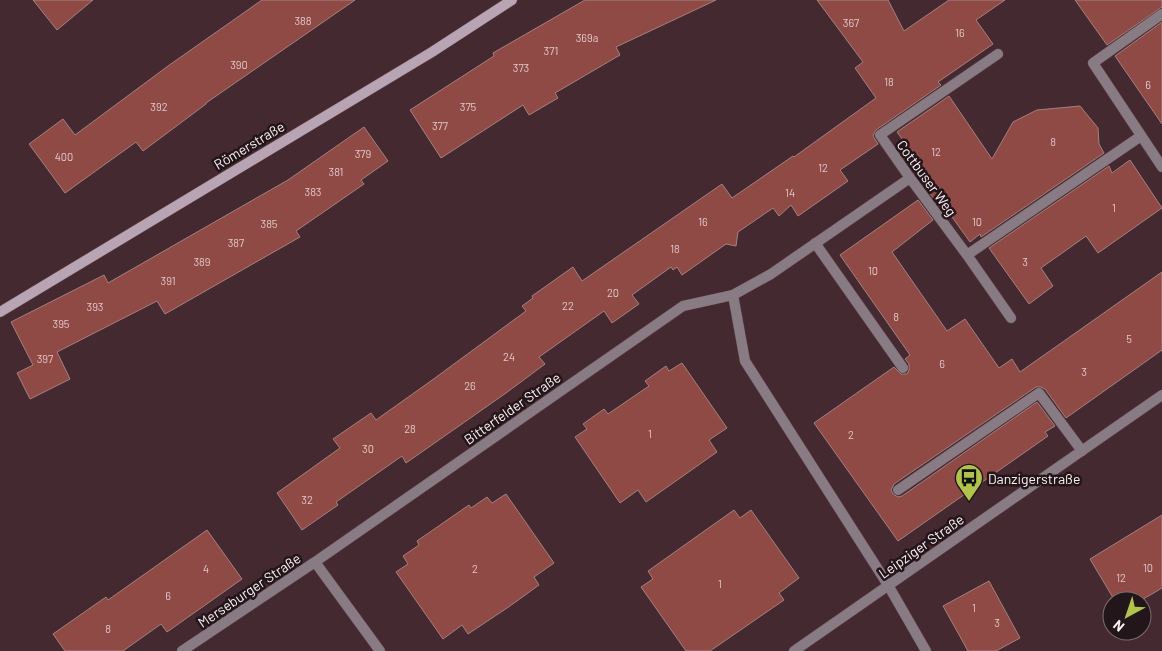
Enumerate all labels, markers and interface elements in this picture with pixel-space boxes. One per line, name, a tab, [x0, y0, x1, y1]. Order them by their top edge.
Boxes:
house number: 388	[294, 14, 312, 27]
house number: 367	[843, 16, 859, 29]
house number: 16	[955, 26, 965, 39]
house number: 369a	[576, 31, 598, 44]
house number: 371	[544, 44, 558, 57]
house number: 390	[230, 58, 248, 71]
house number: 373	[513, 61, 529, 74]
house number: 18	[884, 75, 894, 88]
house number: 6	[1145, 78, 1151, 91]
house number: 392	[150, 100, 168, 113]
house number: 375	[460, 100, 477, 113]
street label: Römerstraße	[211, 117, 287, 173]
house number: 377	[432, 119, 448, 132]
house number: 8	[1050, 135, 1056, 148]
street label: Cottbuser Weg	[894, 137, 960, 219]
house number: 12	[931, 145, 941, 158]
house number: 379	[355, 147, 372, 160]
house number: 400	[55, 150, 73, 163]
house number: 12	[818, 161, 828, 174]
house number: 381	[329, 165, 343, 178]
house number: 383	[304, 185, 322, 198]
house number: 14	[785, 186, 795, 199]
house number: 1	[1112, 201, 1116, 214]
house number: 16	[698, 215, 708, 228]
house number: 10	[972, 215, 982, 228]
house number: 385	[260, 217, 278, 230]
house number: 387	[228, 236, 244, 249]
house number: 18	[670, 242, 680, 255]
house number: 389	[193, 255, 211, 268]
house number: 3	[1022, 255, 1028, 268]
house number: 10	[868, 264, 878, 277]
house number: 391	[160, 274, 176, 287]
house number: 20	[607, 286, 619, 299]
house number: 22	[562, 299, 574, 312]
house number: 393	[86, 300, 104, 313]
house number: 8	[893, 310, 899, 323]
house number: 395	[52, 317, 70, 330]
house number: 5	[1126, 332, 1132, 345]
house number: 24	[503, 350, 515, 363]
house number: 397	[37, 352, 53, 365]
house number: 6	[939, 357, 945, 370]
house number: 3	[1081, 365, 1087, 378]
street label: Bitterfelder Straße	[460, 368, 564, 448]
house number: 26	[464, 379, 476, 392]
house number: 28	[404, 422, 416, 435]
house number: 1	[648, 427, 652, 440]
house number: 2	[848, 428, 854, 441]
house number: 30	[362, 442, 374, 455]
bus stop icon: Danzigerstraße	[954, 463, 984, 502]
place label: Danzigerstraße	[988, 470, 1080, 487]
house number: 32	[301, 493, 313, 506]
street label: Leipziger Straße	[875, 510, 967, 582]
street label: Merseburger Straße	[194, 549, 304, 631]
house number: 10	[1143, 561, 1153, 574]
house number: 4	[203, 562, 209, 575]
house number: 2	[472, 562, 478, 575]
house number: 12	[1116, 571, 1126, 584]
house number: 1	[718, 577, 722, 590]
house number: 6	[165, 589, 171, 602]
north arrow	[1102, 591, 1152, 641]
house number: 1	[972, 601, 976, 614]
house number: 3	[994, 616, 1000, 629]
text: N	[1109, 617, 1127, 636]
house number: 8	[105, 622, 111, 635]

